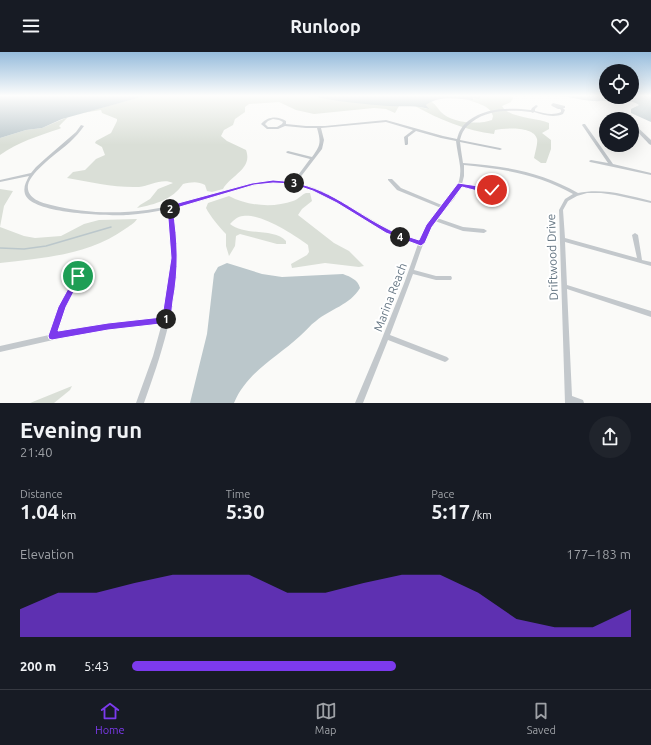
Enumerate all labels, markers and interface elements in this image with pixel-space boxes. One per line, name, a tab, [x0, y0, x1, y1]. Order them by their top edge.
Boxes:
icon: menu	[20, 15, 42, 37]
icon: heart	[609, 15, 631, 37]
text: Runloop	[290, 16, 361, 36]
map controls	[599, 64, 639, 152]
button: locate	[599, 64, 639, 104]
button: layers	[599, 112, 639, 152]
pin: 3	[284, 173, 304, 193]
pin	[475, 173, 509, 207]
text: 3	[291, 177, 297, 189]
icon: check	[481, 179, 503, 201]
pin: 2	[160, 199, 180, 219]
text: 2	[167, 203, 173, 215]
street label: Driftwood Drive	[544, 213, 560, 301]
pin: 4	[390, 227, 410, 247]
text: 4	[397, 231, 403, 243]
pin	[61, 259, 95, 293]
street label: Marina Reach	[371, 261, 409, 333]
icon: arrive	[67, 265, 89, 287]
pin: 1	[156, 309, 176, 329]
text: 1	[163, 313, 169, 325]
button: share	[589, 416, 631, 458]
text: Evening run	[20, 417, 142, 442]
text: 21:40	[20, 445, 53, 459]
text: Distance	[20, 488, 63, 500]
text: Time	[226, 488, 250, 500]
text: Pace	[431, 488, 455, 500]
text: 1.04	[20, 500, 59, 523]
text: 5:30	[226, 500, 264, 523]
text: 5:17	[431, 500, 470, 523]
text: km	[59, 509, 76, 521]
text: /km	[470, 509, 492, 521]
text: Elevation	[20, 547, 74, 561]
text: 177–183 m	[566, 547, 631, 561]
text: 200 m	[20, 659, 56, 673]
text: 5:43	[84, 659, 109, 673]
tab: Home	[95, 700, 125, 736]
tab: Map	[315, 700, 337, 736]
tab: Saved	[527, 700, 556, 736]

